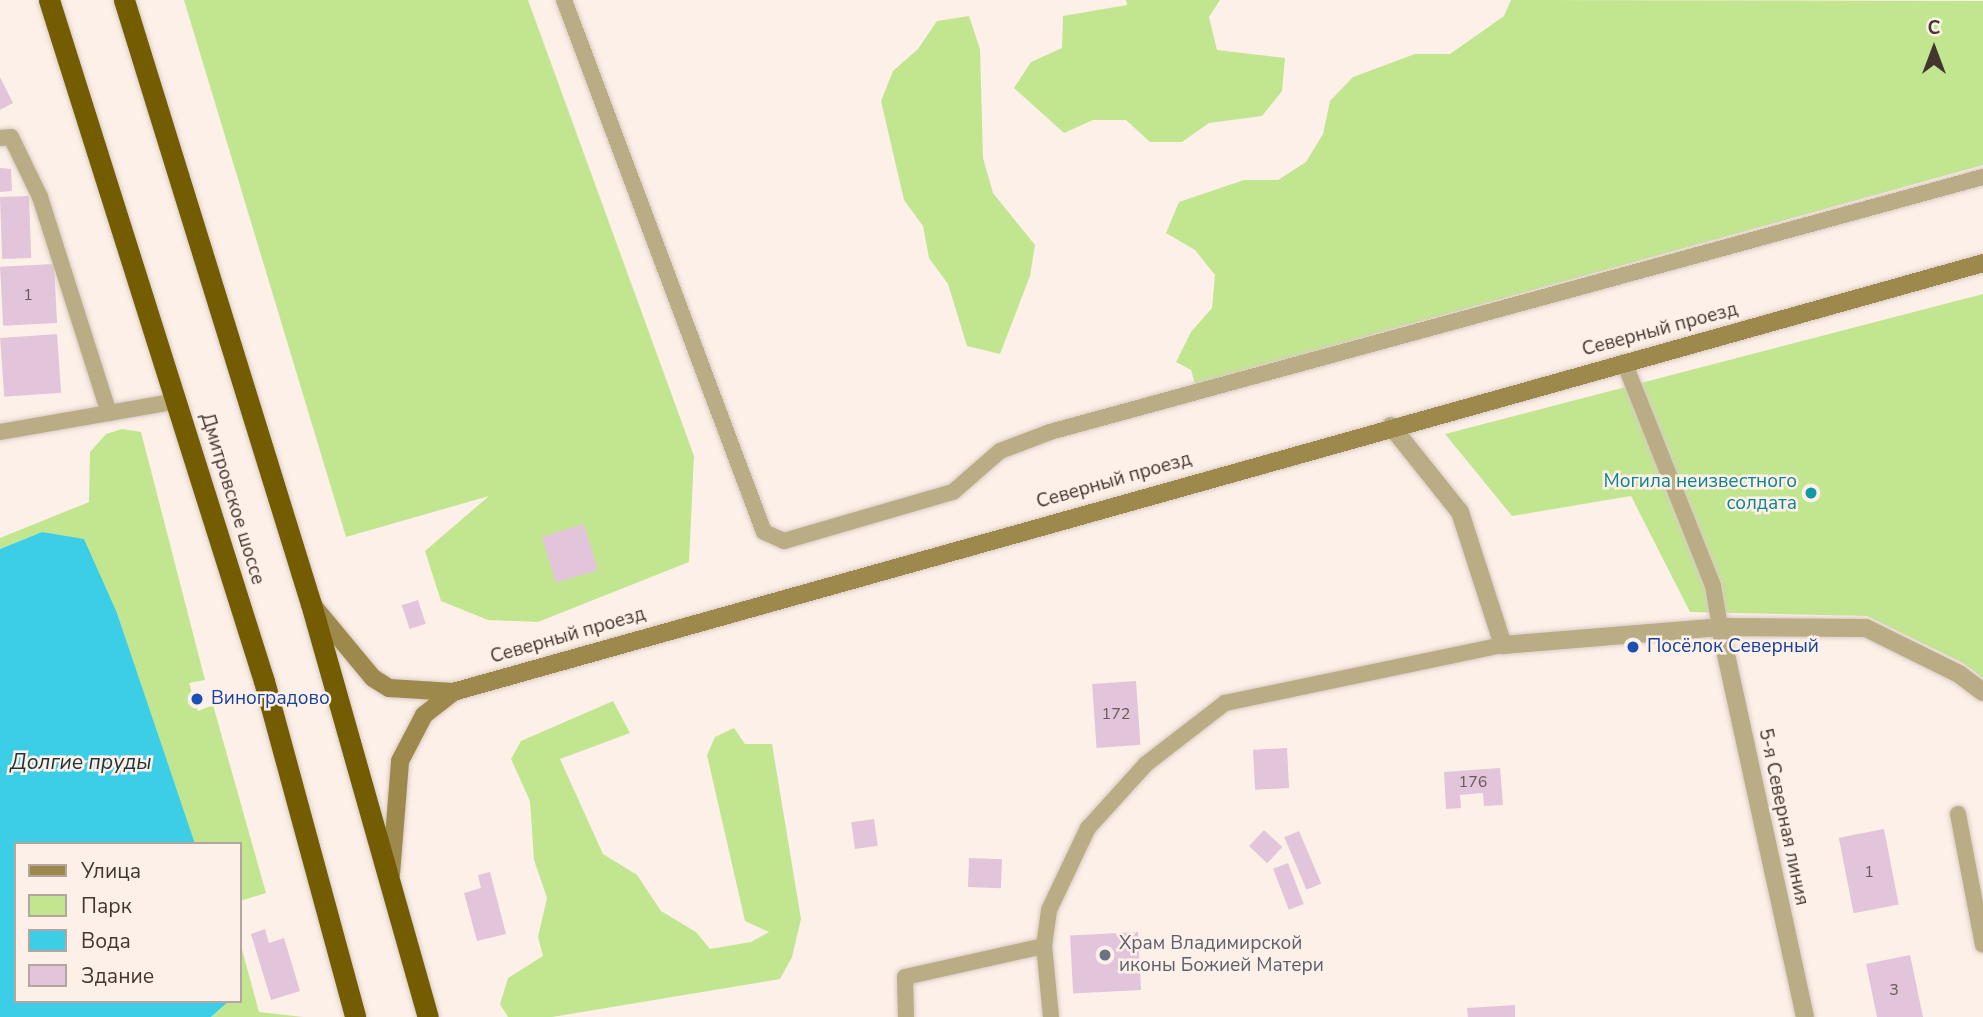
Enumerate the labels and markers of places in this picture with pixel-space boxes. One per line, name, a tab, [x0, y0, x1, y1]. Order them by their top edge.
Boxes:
place label: Могила неизвестного солдата	[1604, 471, 1797, 515]
marker: Могила неизвестного солдата	[1803, 485, 1819, 501]
place label: Посёлок Северный	[1647, 636, 1819, 658]
marker: Посёлок Северный	[1625, 639, 1641, 655]
place label: Виноградово	[211, 688, 330, 710]
marker: Виноградово	[189, 691, 205, 707]
place label: Храм Владимирской иконы Божией Матери	[1119, 933, 1324, 977]
marker: Храм Владимирской иконы Божией Матери	[1097, 947, 1113, 963]

